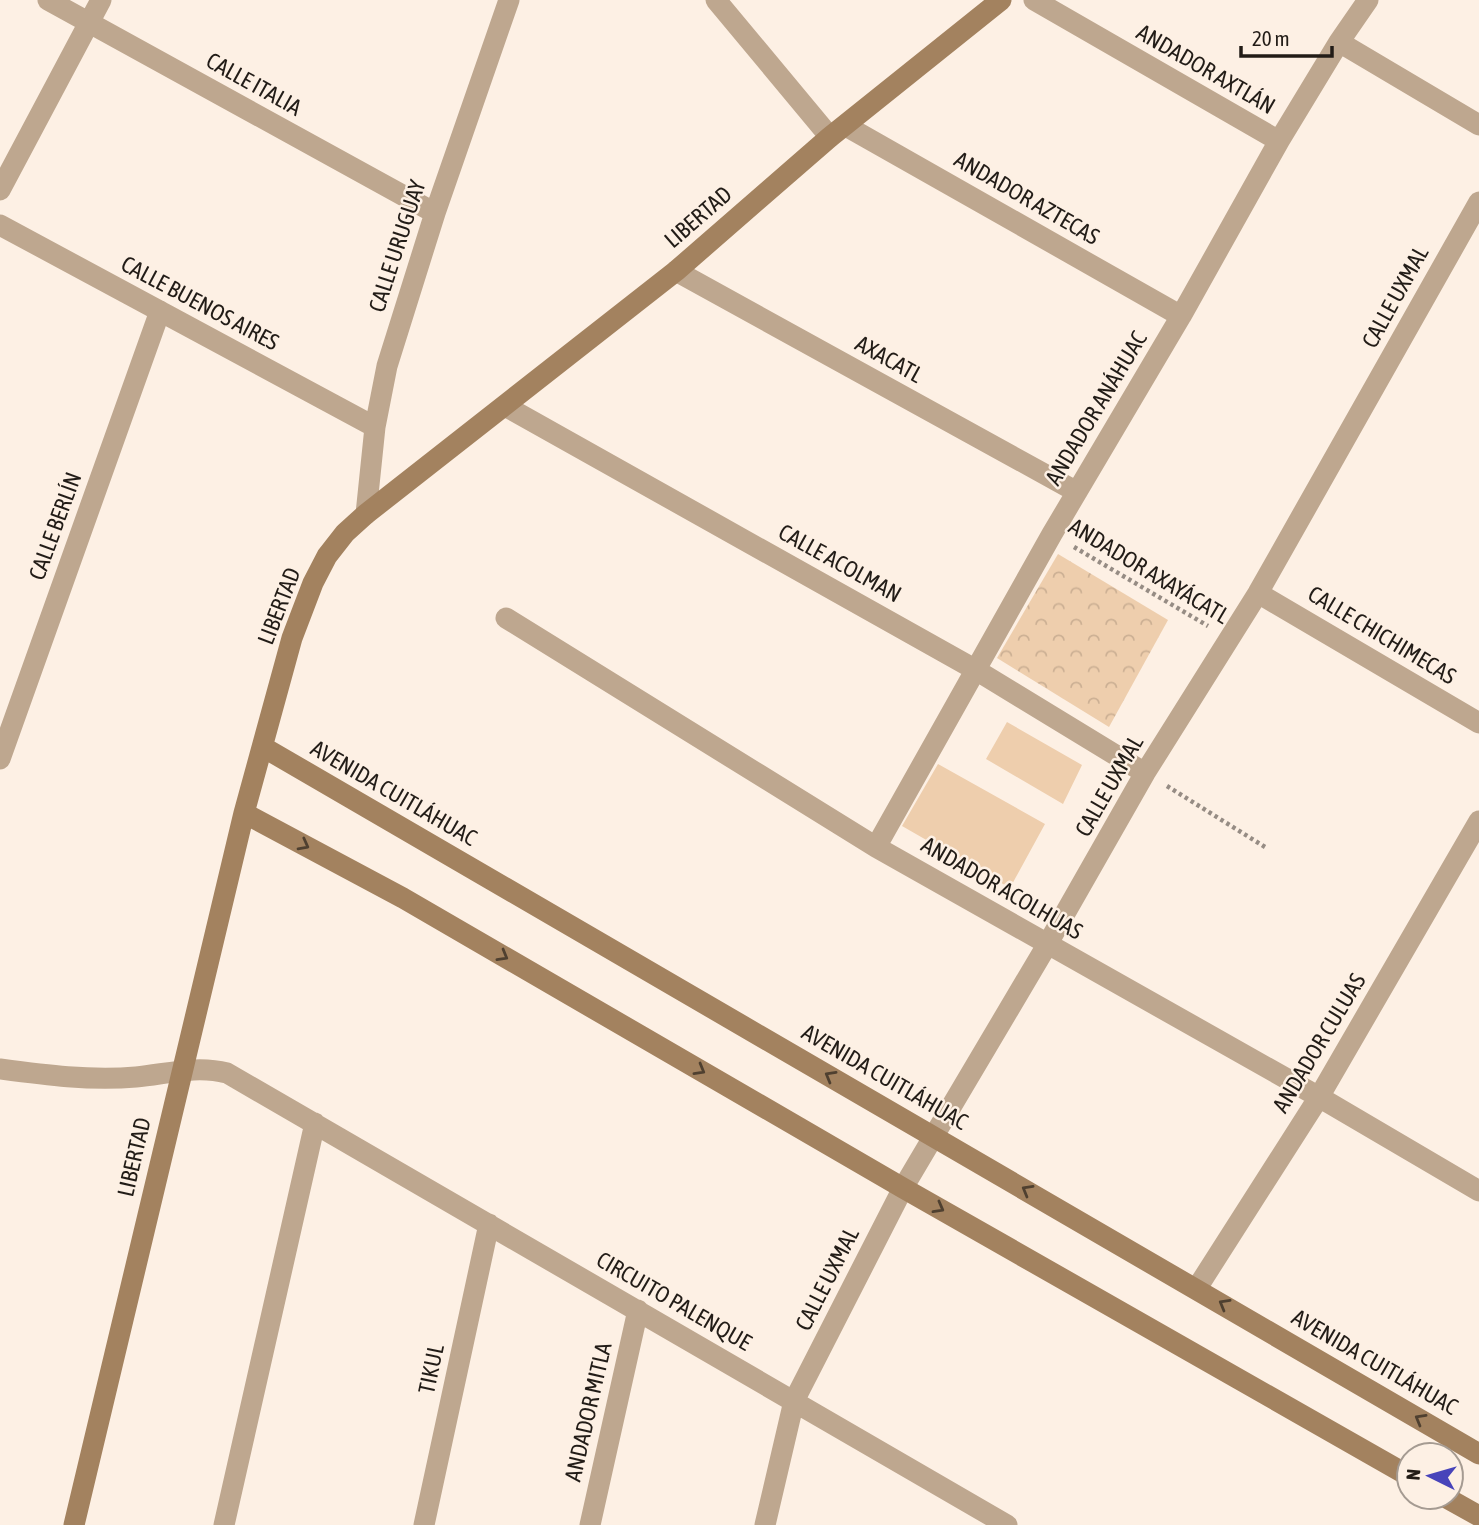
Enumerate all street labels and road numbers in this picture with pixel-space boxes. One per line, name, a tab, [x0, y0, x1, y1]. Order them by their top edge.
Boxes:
street label: ANDADOR AXTLÁN	[1132, 19, 1280, 119]
street label: CALLE ITALIA	[202, 47, 307, 121]
street label: ANDADOR AZTECAS	[950, 146, 1104, 250]
street label: CALLE URUGUAY	[363, 176, 431, 315]
street label: LIBERTAD	[659, 181, 737, 253]
street label: CALLE UXMAL	[1357, 242, 1434, 352]
street label: CALLE BUENOS AIRES	[117, 251, 283, 356]
street label: ANDADOR ANÁHUAC	[1040, 326, 1152, 490]
street label: AXACATL	[851, 330, 927, 388]
street label: CALLE BERLÍN	[23, 468, 87, 584]
street label: ANDADOR AXAYÁCATL	[1064, 513, 1234, 629]
street label: CALLE ACOLMAN	[774, 519, 906, 607]
street label: LIBERTAD	[252, 564, 306, 648]
street label: CALLE CHICHIMECAS	[1303, 581, 1461, 690]
street label: CALLE UXMAL	[1070, 731, 1148, 841]
street label: AVENIDA CUITLÁHUAC	[306, 735, 482, 851]
street label: ANDADOR ACOLHUAS	[917, 831, 1087, 945]
street label: ANDADOR CULUAS	[1267, 969, 1371, 1117]
street label: AVENIDA CUITLÁHUAC	[797, 1019, 973, 1135]
street label: LIBERTAD	[112, 1115, 156, 1199]
street label: CALLE UXMAL	[790, 1223, 864, 1335]
street label: CIRCUITO PALENQUE	[592, 1246, 756, 1356]
street label: AVENIDA CUITLÁHUAC	[1287, 1304, 1463, 1420]
street label: ANDADOR MITLA	[559, 1339, 617, 1484]
street label: TIKUL	[413, 1342, 449, 1396]

